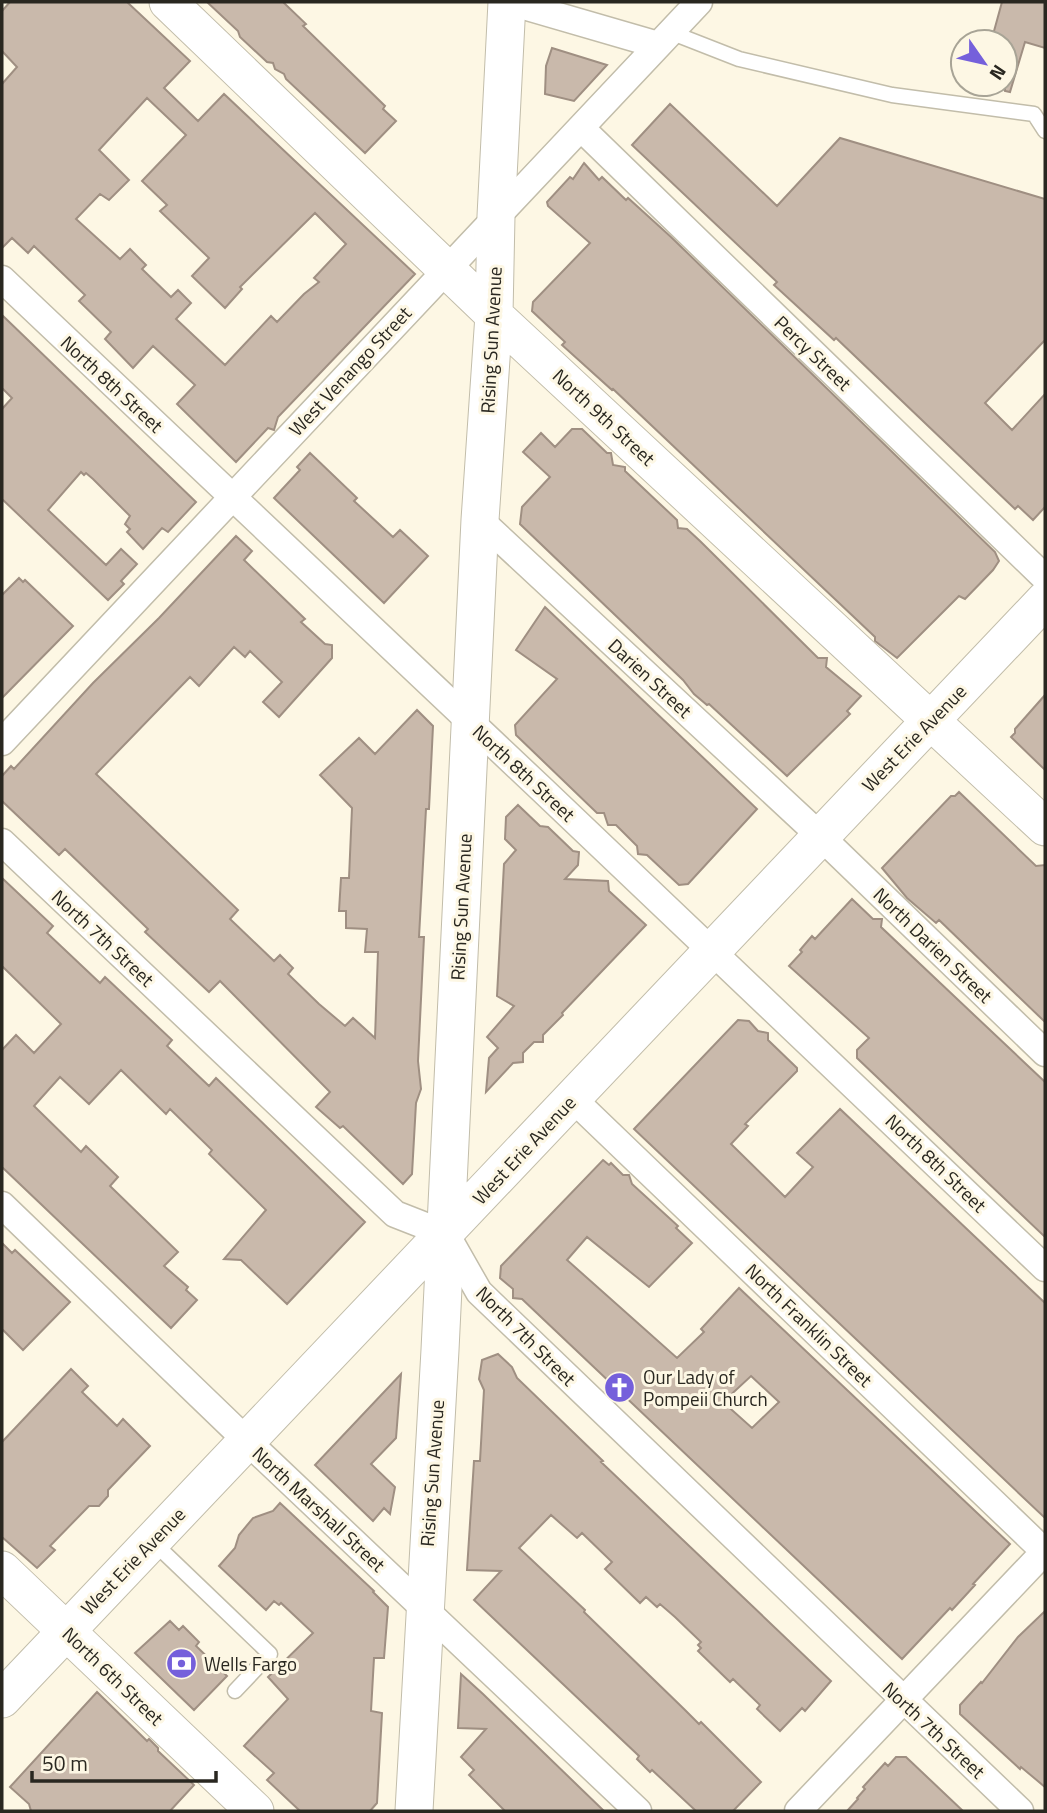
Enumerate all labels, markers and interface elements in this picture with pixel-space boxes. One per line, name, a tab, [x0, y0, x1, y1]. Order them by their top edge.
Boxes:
north arrow	[949, 28, 1019, 98]
text: N	[983, 59, 1014, 86]
street label: Rising Sun Avenue	[472, 266, 509, 414]
street label: West Venango Street	[282, 299, 418, 442]
street label: Percy Street	[768, 308, 859, 397]
street label: North 8th Street	[55, 328, 170, 439]
street label: North 9th Street	[547, 361, 662, 472]
street label: Darien Street	[602, 631, 699, 724]
street label: West Erie Avenue	[855, 677, 973, 798]
street label: North 8th Street	[467, 717, 582, 828]
street label: Rising Sun Avenue	[442, 833, 479, 981]
street label: North Darien Street	[867, 880, 1000, 1009]
street label: North 7th Street	[46, 882, 161, 993]
street label: West Erie Avenue	[465, 1089, 582, 1211]
street label: North 8th Street	[879, 1107, 994, 1219]
street label: North Franklin Street	[739, 1256, 880, 1393]
street label: North 7th Street	[470, 1279, 583, 1392]
place label: Our Lady of Pompeii Church	[643, 1362, 768, 1413]
church icon: Our Lady of Pompeii Church	[603, 1371, 637, 1405]
street label: Rising Sun Avenue	[412, 1399, 451, 1547]
street label: North Marshall Street	[246, 1439, 393, 1578]
street label: West Erie Avenue	[74, 1500, 192, 1621]
street label: North 6th Street	[56, 1620, 171, 1732]
bank icon: Wells Fargo	[164, 1647, 198, 1681]
place label: Wells Fargo	[204, 1649, 297, 1678]
street label: North 7th Street	[877, 1674, 992, 1785]
scale bar	[32, 1740, 215, 1784]
text: 50 m	[42, 1747, 88, 1779]

